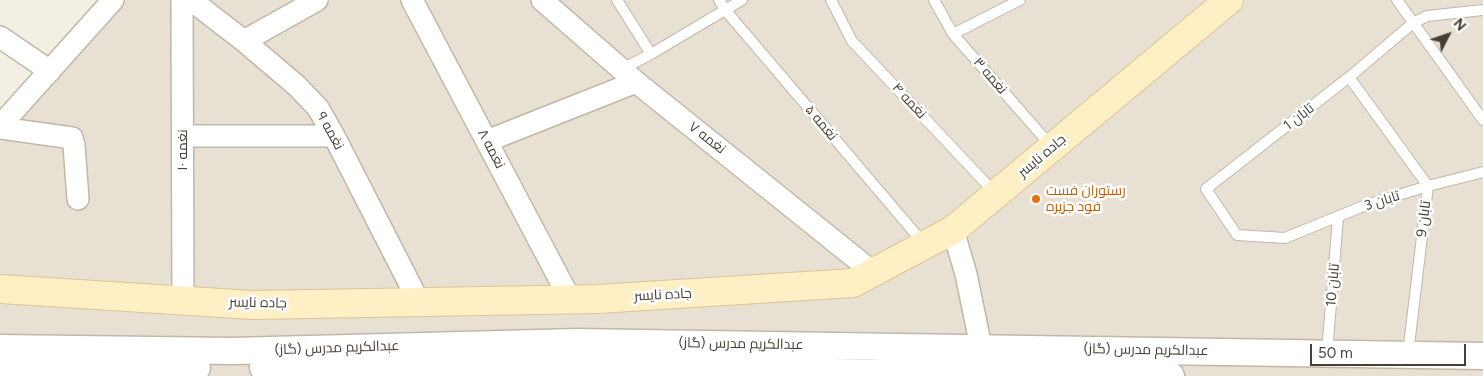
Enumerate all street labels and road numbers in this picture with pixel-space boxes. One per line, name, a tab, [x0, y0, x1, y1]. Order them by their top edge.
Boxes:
street label: نغمه ۳	[970, 54, 1010, 98]
street label: نغمه ۴	[888, 80, 930, 122]
street label: تابان 1	[1280, 100, 1318, 134]
street label: نغمه ۵	[801, 102, 841, 144]
street label: نغمه ۹	[313, 109, 347, 153]
street label: نغمه ۷	[685, 118, 729, 158]
street label: نغمه ۸	[474, 126, 508, 172]
street label: نغمه ۱۰	[175, 129, 191, 171]
street label: جاده نایسر	[1014, 131, 1070, 181]
street label: تابان 3	[1362, 187, 1402, 215]
street label: تابان 9	[1413, 200, 1435, 238]
street label: تابان 10	[1323, 263, 1343, 307]
street label: جاده نایسر	[634, 285, 692, 305]
street label: جاده نایسر	[229, 294, 287, 312]
street label: عبدالکریم مدرس (گاز)	[678, 335, 804, 353]
street label: عبدالکریم مدرس (گاز)	[274, 337, 400, 359]
street label: عبدالکریم مدرس (گاز)	[1083, 341, 1209, 359]

